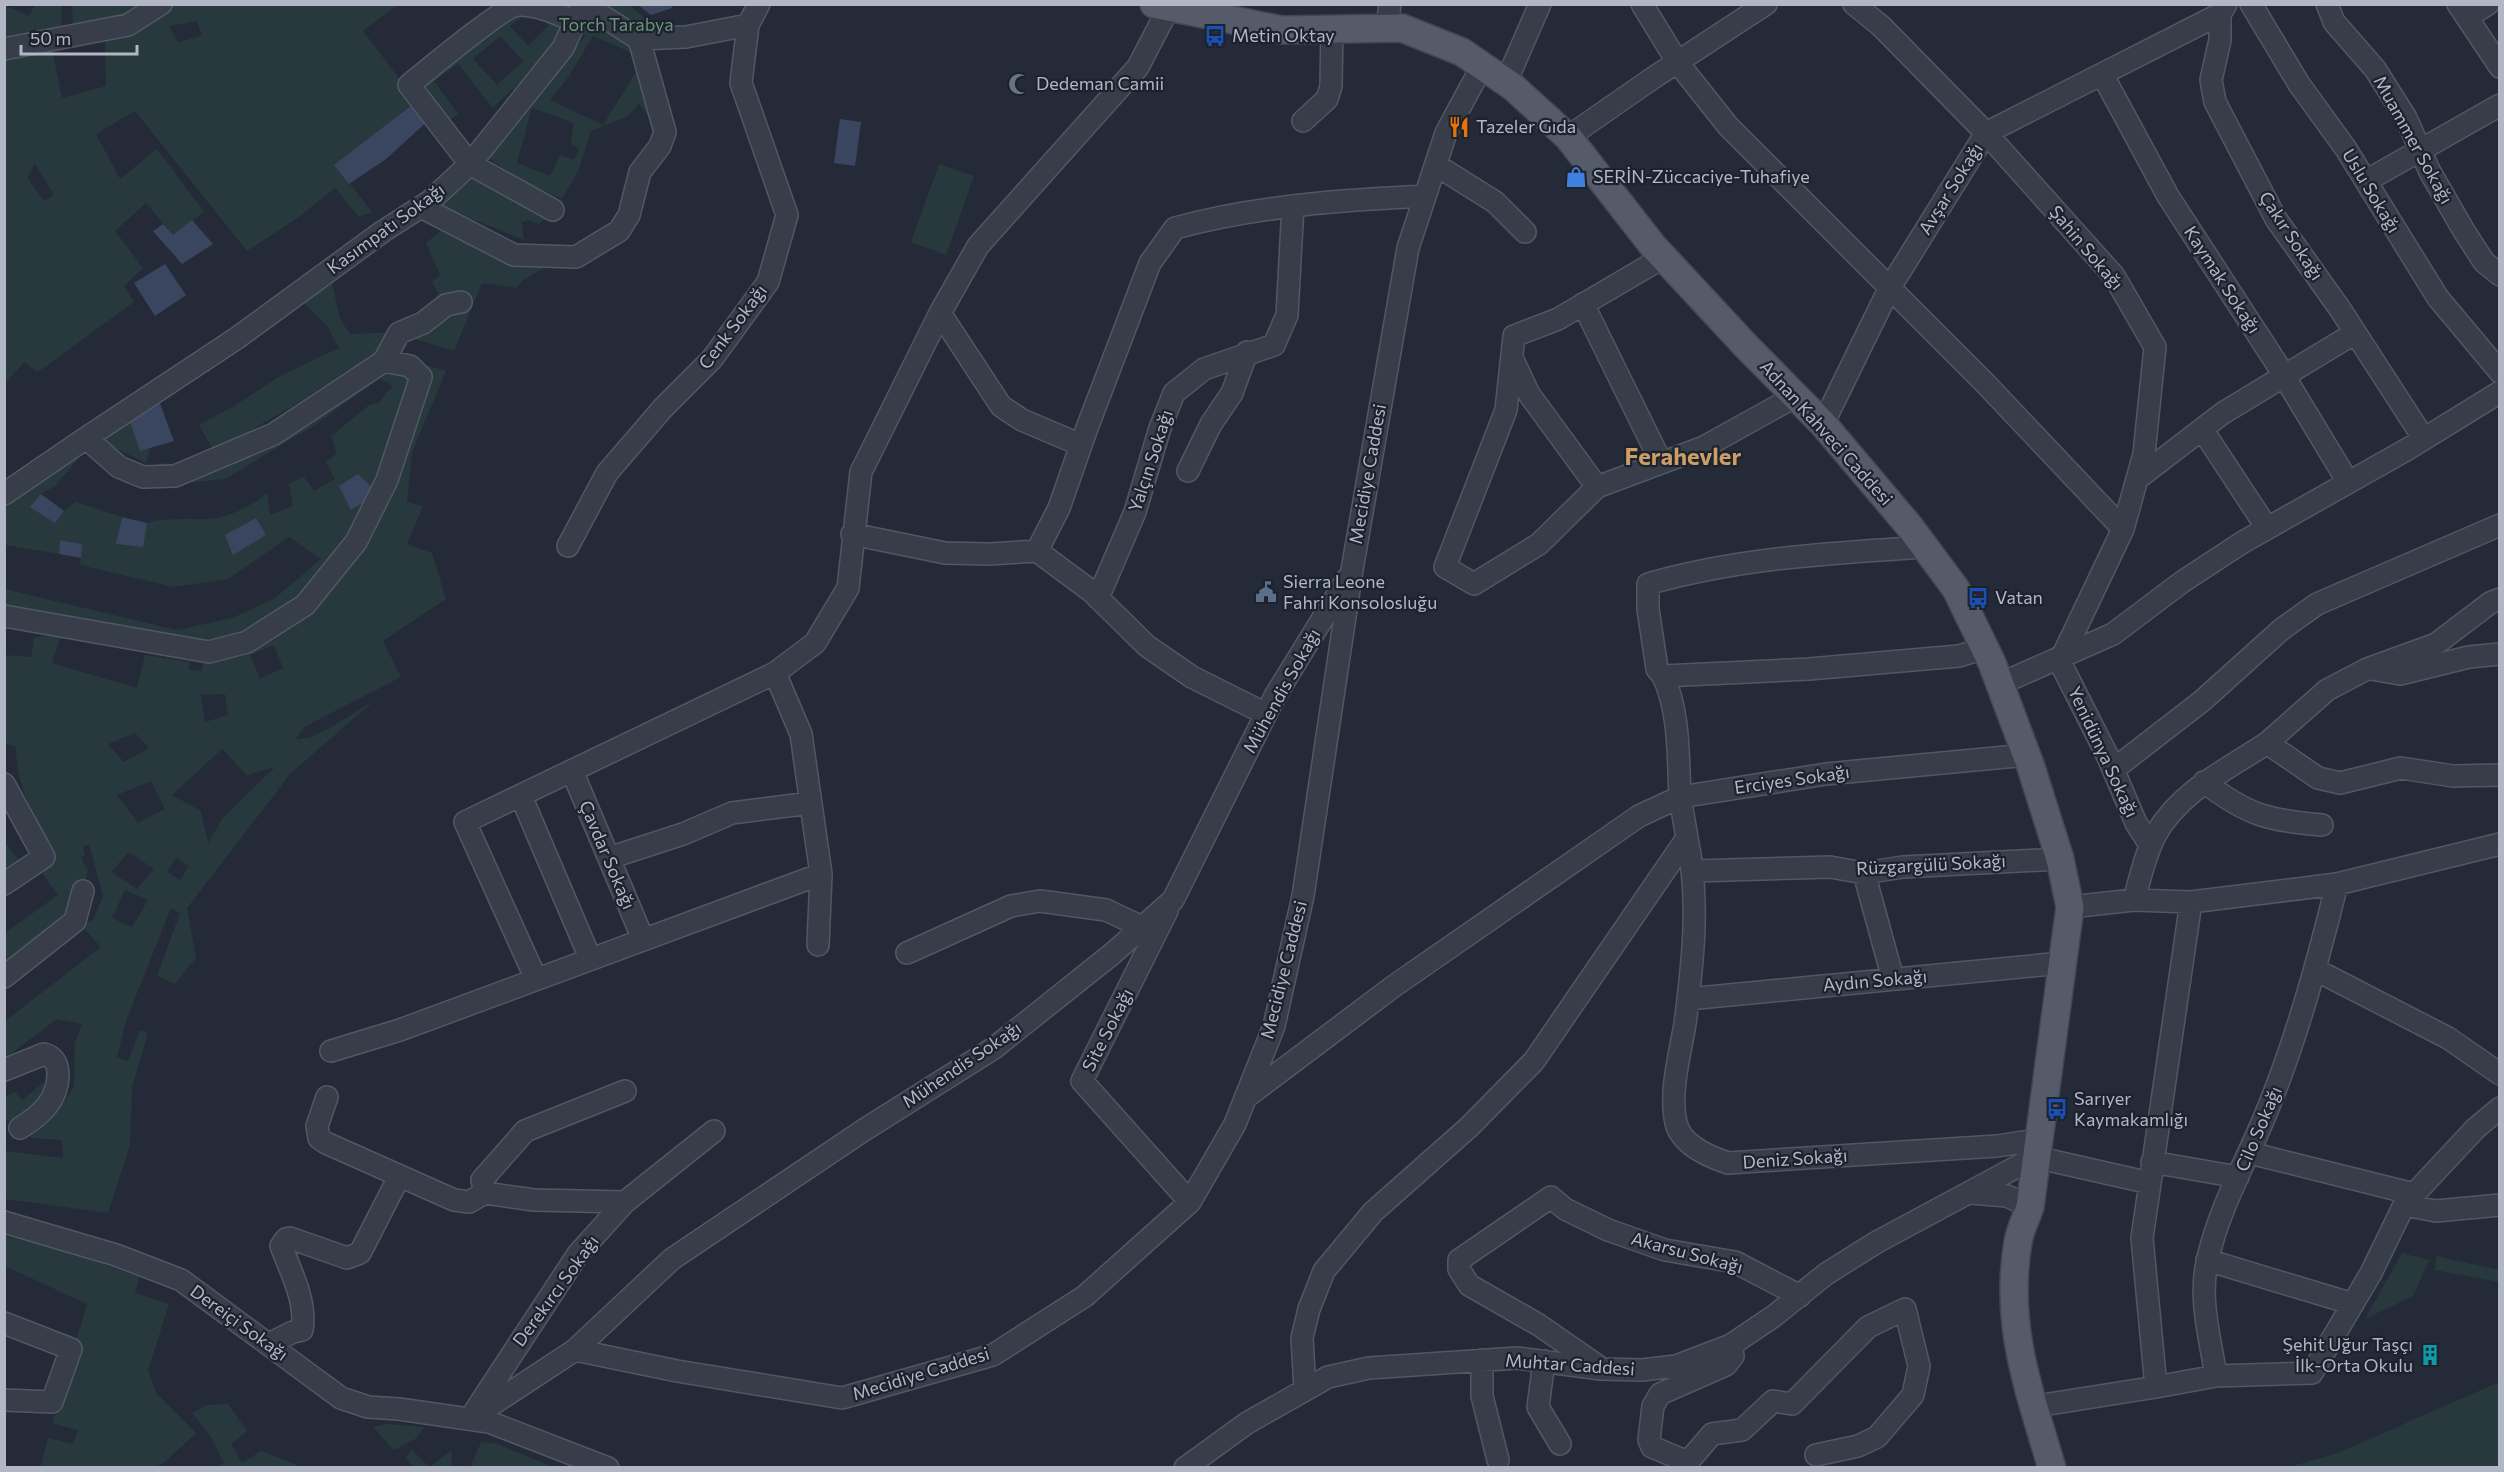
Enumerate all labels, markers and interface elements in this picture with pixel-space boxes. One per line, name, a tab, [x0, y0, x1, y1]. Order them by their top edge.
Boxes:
park label: Torch Tarabya	[558, 13, 674, 35]
scale bar	[21, 18, 136, 56]
bus stop icon: Metin Oktay	[1203, 24, 1227, 48]
place label: Metin Oktay	[1232, 24, 1335, 46]
text: 50 m	[30, 27, 71, 49]
mosque icon: Dedeman Camii	[1007, 72, 1031, 96]
place label: Dedeman Camii	[1036, 72, 1164, 94]
street label: Muammer Sokağı	[2370, 72, 2458, 207]
restaurant icon: Tazeler Gıda	[1447, 115, 1471, 139]
place label: Tazeler Gıda	[1476, 115, 1576, 137]
street label: Avşar Sokağı	[1913, 139, 1987, 238]
street label: Uslu Sokağı	[2338, 144, 2406, 237]
shop icon: SERİN-Züccaciye-Tuhafiye	[1564, 165, 1588, 189]
place label: SERİN-Züccaciye-Tuhafiye	[1593, 165, 1810, 187]
street label: Kasımpatı Sokağı	[322, 178, 449, 278]
street label: Çakır Sokağı	[2255, 187, 2329, 284]
street label: Şahin Sokağı	[2045, 201, 2128, 294]
street label: Kaymak Sokağı	[2180, 222, 2266, 337]
street label: Cenk Sokağı	[693, 280, 771, 373]
street label: Adnan Kahveci Caddesi	[1756, 355, 1898, 509]
street label: Mecidiye Caddesi	[1344, 402, 1390, 546]
street label: Yalçın Sokağı	[1123, 407, 1177, 515]
district label: Ferahevler	[1625, 441, 1741, 470]
place label: Sierra Leone Fahri Konsolosluğu	[1283, 570, 1437, 613]
public building icon: Sierra Leone Fahri Konsolosluğu	[1254, 580, 1278, 604]
bus stop icon: Vatan	[1966, 586, 1990, 610]
place label: Vatan	[1995, 586, 2043, 608]
street label: Mühendis Sokağı	[1238, 624, 1324, 757]
street label: Yenidünya Sokağı	[2064, 683, 2144, 821]
street label: Erciyes Sokağı	[1733, 760, 1851, 798]
street label: Çavdar Sokağı	[575, 797, 641, 912]
street label: Rüzgargülü Sokağı	[1856, 849, 2006, 879]
street label: Mecidiye Caddesi	[1255, 898, 1311, 1041]
street label: Aydın Sokağı	[1822, 964, 1928, 996]
street label: Site Sokağı	[1077, 984, 1137, 1075]
street label: Mühendis Sokağı	[898, 1016, 1025, 1112]
street label: Cilo Sokağı	[2230, 1083, 2286, 1175]
place label: Sarıyer Kaymakamlığı	[2074, 1087, 2188, 1130]
bus stop icon: Sarıyer Kaymakamlığı	[2045, 1097, 2069, 1121]
street label: Deniz Sokağı	[1742, 1143, 1848, 1173]
street label: Akarsu Sokağı	[1629, 1227, 1746, 1278]
street label: Derekırcı Sokağı	[507, 1230, 603, 1350]
street label: Dereiçi Sokağı	[186, 1279, 293, 1365]
place label: Şehit Uğur Taşçı İlk-Orta Okulu	[2282, 1333, 2413, 1376]
street label: Mecidiye Caddesi	[850, 1342, 992, 1404]
building icon: Şehit Uğur Taşçı İlk-Orta Okulu	[2418, 1343, 2442, 1367]
street label: Muhtar Caddesi	[1505, 1349, 1636, 1380]

